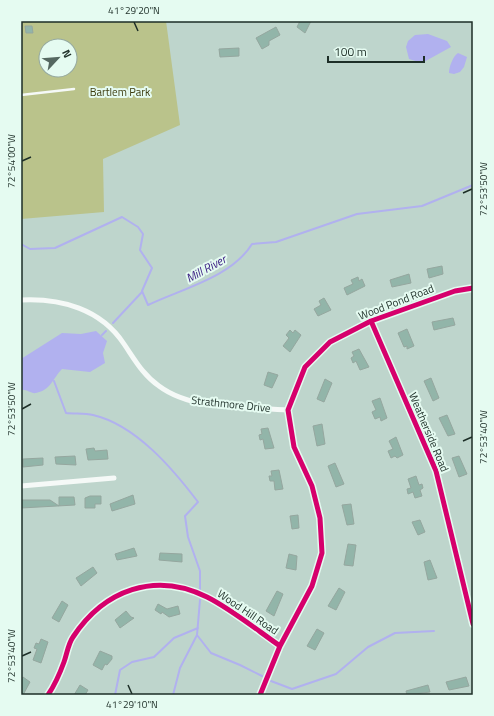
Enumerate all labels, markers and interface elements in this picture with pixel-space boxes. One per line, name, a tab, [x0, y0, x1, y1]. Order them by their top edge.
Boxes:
text: 41°29'20"N	[108, 3, 160, 18]
north arrow	[38, 38, 78, 78]
scale bar	[328, 38, 424, 64]
text: 100 m	[334, 42, 367, 61]
text: N	[58, 47, 76, 61]
park label: Bartlem Park	[90, 84, 151, 100]
text: 72°54'00"W	[4, 134, 19, 188]
text: 72°53'50"W	[476, 162, 491, 216]
water label: Mill River	[182, 249, 231, 287]
street label: Wood Pond Road	[356, 280, 436, 324]
text: 72°53'50"W	[4, 382, 19, 436]
street label: Weatherside Road	[405, 390, 453, 474]
street label: Strathmore Drive	[191, 392, 272, 416]
text: 72°53'40"W	[476, 410, 491, 464]
street label: Wood Hill Road	[214, 586, 282, 638]
text: 72°53'40"W	[4, 629, 19, 683]
text: 41°29'10"N	[106, 697, 158, 712]

